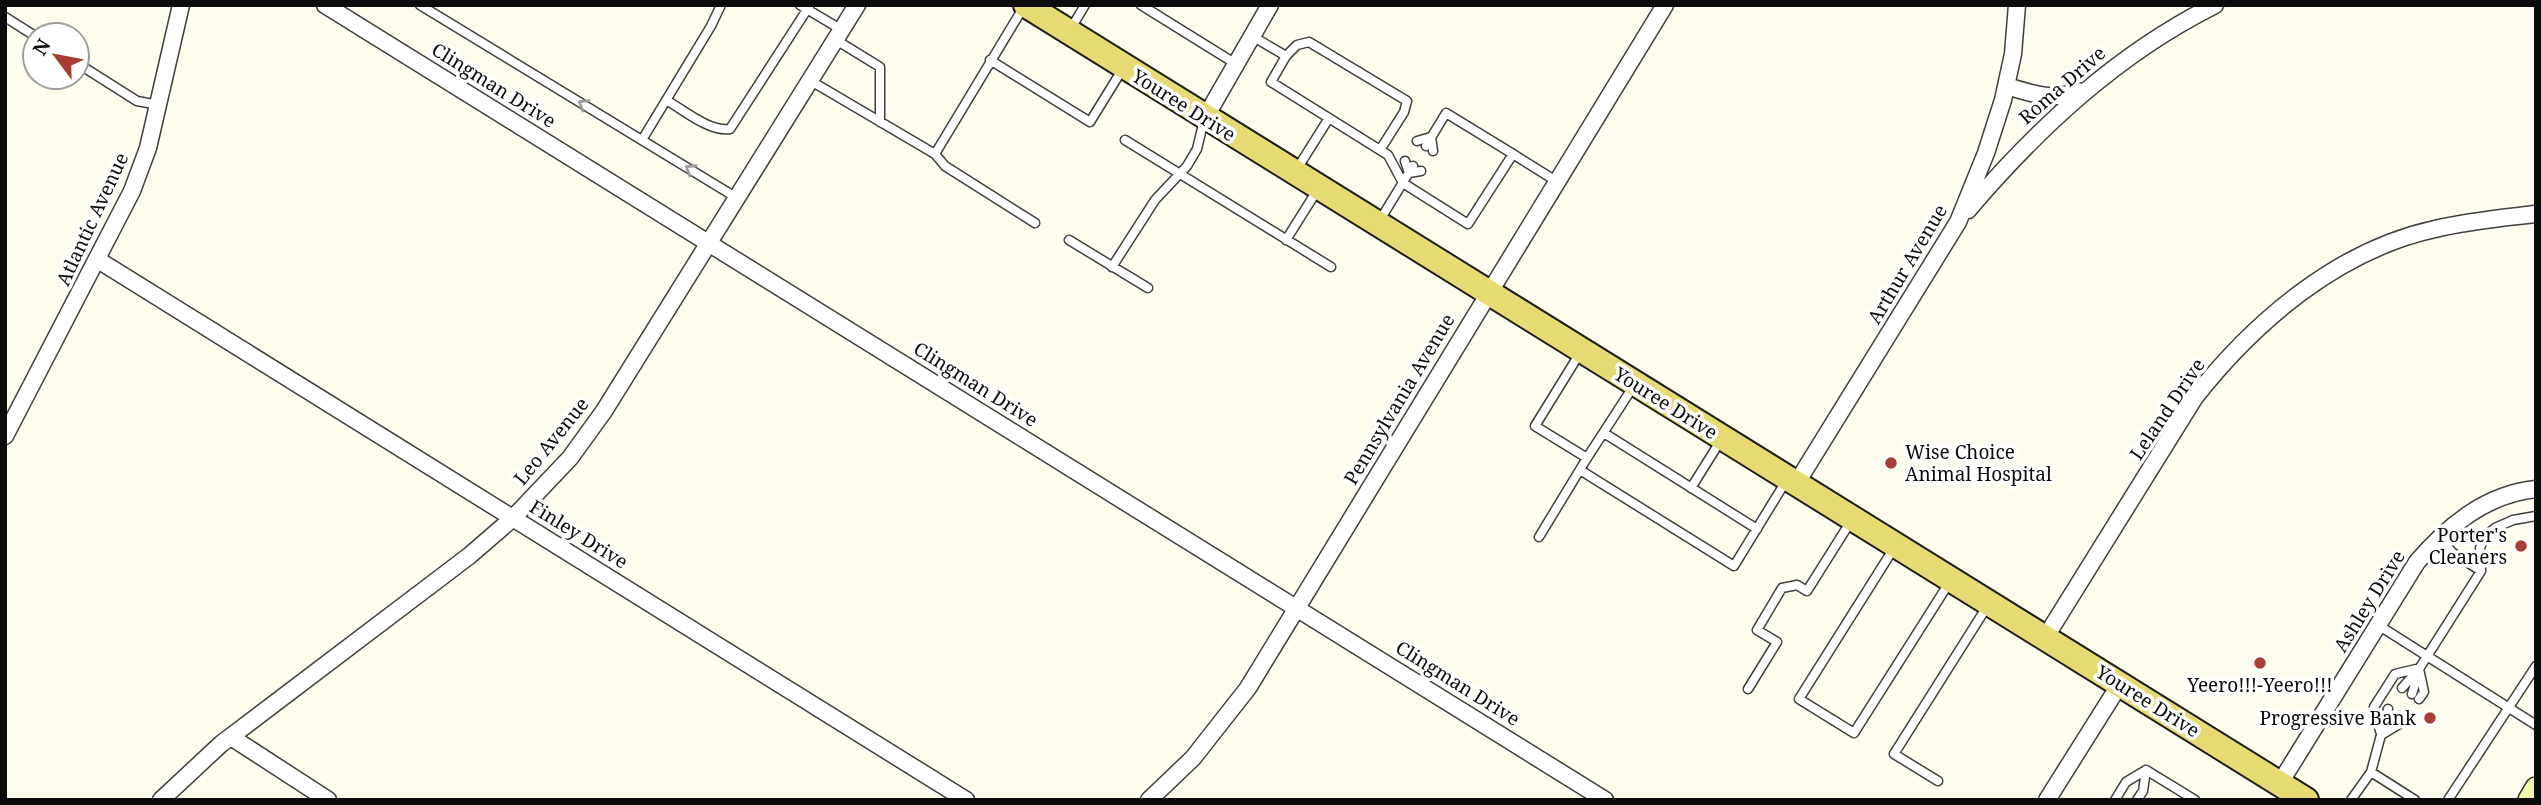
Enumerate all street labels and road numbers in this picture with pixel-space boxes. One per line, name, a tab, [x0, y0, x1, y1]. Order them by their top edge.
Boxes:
street label: Clingman Drive	[427, 36, 561, 134]
street label: Roma Drive	[2013, 40, 2111, 130]
street label: Youree Drive	[1126, 62, 1241, 147]
street label: Atlantic Avenue	[50, 148, 134, 290]
street label: Arthur Avenue	[1861, 199, 1953, 329]
street label: Pennsylvania Avenue	[1338, 309, 1460, 489]
street label: Clingman Drive	[909, 335, 1043, 433]
street label: Leland Drive	[2123, 353, 2211, 465]
street label: Youree Drive	[1608, 360, 1723, 445]
street label: Leo Avenue	[508, 392, 594, 490]
street label: Finley Drive	[525, 493, 633, 575]
street label: Ashley Drive	[2327, 545, 2411, 657]
street label: Clingman Drive	[1391, 634, 1525, 732]
street label: Youree Drive	[2090, 658, 2205, 743]

